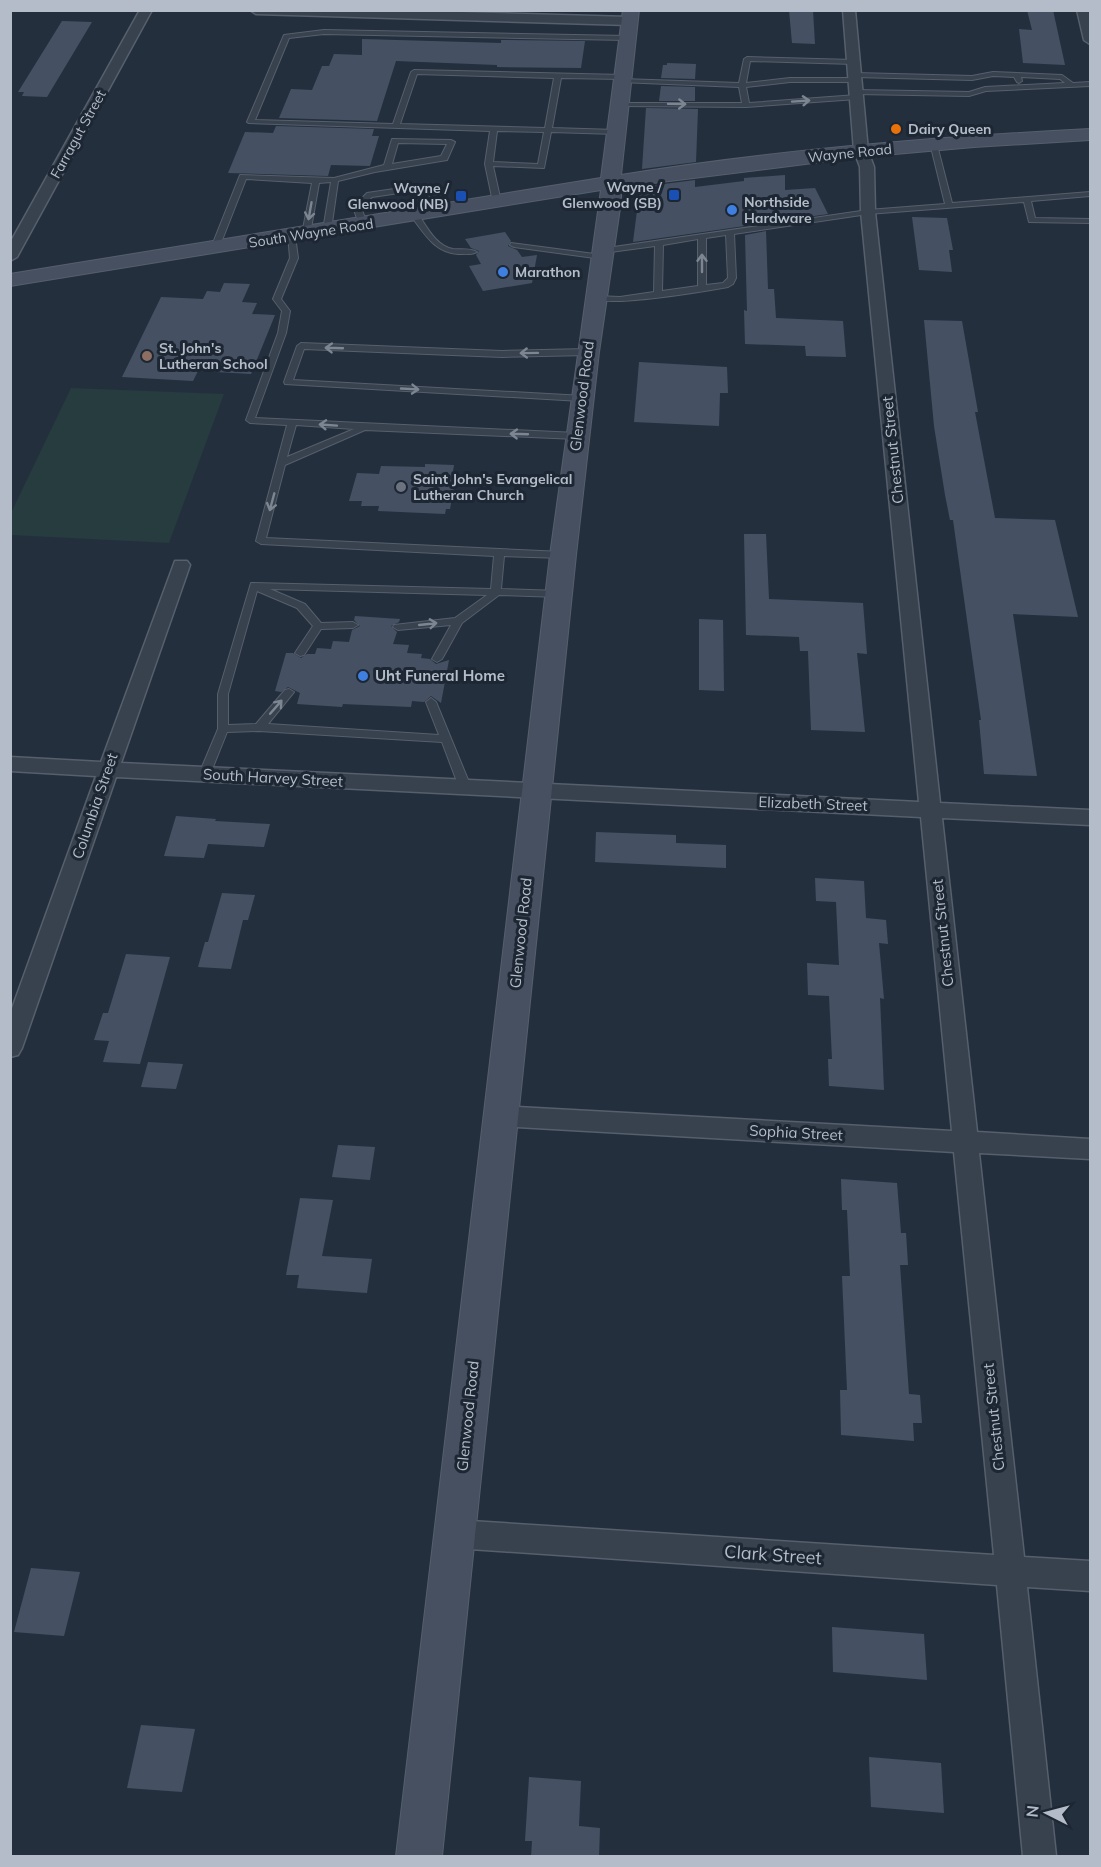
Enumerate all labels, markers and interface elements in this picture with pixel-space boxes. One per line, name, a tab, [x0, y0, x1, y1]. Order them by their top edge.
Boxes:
street label: Farragut Street	[46, 87, 110, 181]
one-way arrow	[791, 95, 811, 106]
one-way arrow	[667, 98, 687, 110]
place label: Dairy Queen	[908, 120, 992, 138]
marker: Dairy Queen	[889, 122, 903, 136]
street label: Wayne Road	[807, 140, 893, 166]
place label: Wayne / Glenwood (SB)	[562, 178, 663, 212]
place label: Wayne / Glenwood (NB)	[347, 179, 450, 213]
marker: Wayne / Glenwood (SB)	[667, 188, 681, 202]
marker: Wayne / Glenwood (NB)	[454, 189, 468, 203]
place label: Northside Hardware	[744, 193, 812, 227]
one-way arrow	[304, 201, 315, 221]
marker: Northside Hardware	[725, 203, 739, 217]
street label: South Wayne Road	[247, 214, 375, 252]
one-way arrow	[696, 253, 708, 273]
place label: Marathon	[515, 263, 580, 281]
marker: Marathon	[496, 265, 510, 279]
place label: St. John's Lutheran School	[159, 339, 268, 373]
street label: Glenwood Road	[565, 340, 598, 452]
one-way arrow	[325, 342, 345, 353]
one-way arrow	[520, 347, 540, 359]
marker: St. John's Lutheran School	[140, 349, 154, 363]
one-way arrow	[400, 383, 420, 394]
street label: Chestnut Street	[877, 395, 908, 505]
one-way arrow	[319, 419, 339, 430]
one-way arrow	[509, 428, 529, 439]
place label: Saint John's Evangelical Lutheran Church	[413, 470, 572, 504]
marker: Saint John's Evangelical Lutheran Church	[394, 480, 408, 494]
one-way arrow	[265, 492, 277, 511]
one-way arrow	[418, 618, 437, 629]
place label: Uht Funeral Home	[375, 666, 505, 685]
marker: Uht Funeral Home	[356, 669, 370, 683]
one-way arrow	[269, 700, 283, 715]
street label: Columbia Street	[68, 750, 122, 861]
street label: South Harvey Street	[203, 764, 344, 791]
street label: Elizabeth Street	[758, 792, 868, 815]
street label: Glenwood Road	[505, 877, 536, 989]
street label: Chestnut Street	[927, 878, 958, 988]
street label: Sophia Street	[749, 1121, 843, 1144]
street label: Glenwood Road	[452, 1360, 483, 1472]
street label: Chestnut Street	[978, 1362, 1009, 1472]
street label: Clark Street	[724, 1540, 823, 1569]
north arrow	[1017, 1783, 1077, 1843]
text: N	[1022, 1804, 1043, 1818]

